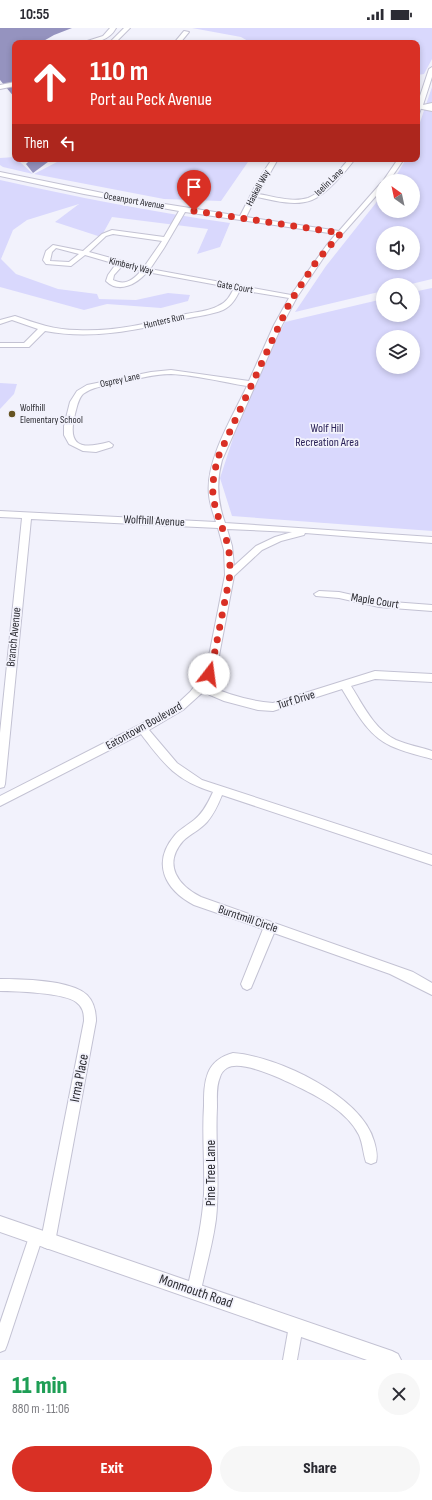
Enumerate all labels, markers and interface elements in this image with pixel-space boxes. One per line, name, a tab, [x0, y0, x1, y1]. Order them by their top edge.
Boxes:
text: 10:55	[20, 5, 49, 24]
text: 110 m	[90, 55, 148, 88]
icon: ahead	[24, 56, 76, 108]
text: Port au Peck Avenue	[90, 89, 212, 110]
icon: left	[57, 132, 79, 154]
text: Then	[24, 134, 49, 153]
street label: Iselin Lane	[312, 165, 346, 199]
street label: Haskell Way	[243, 168, 273, 208]
pin	[177, 170, 211, 211]
north arrow	[376, 174, 420, 218]
map controls	[376, 174, 420, 374]
icon: arrive	[183, 176, 205, 198]
street label: Oceanport Avenue	[103, 190, 165, 212]
button: sound	[376, 226, 420, 270]
street label: Kimberly Way	[108, 255, 154, 277]
street label: Gate Court	[216, 278, 254, 296]
button: search	[376, 278, 420, 322]
street label: Hunters Run	[142, 310, 186, 332]
button: layers	[376, 330, 420, 374]
street label: Osprey Lane	[99, 370, 141, 390]
place label: Wolfhill Elementary School	[20, 402, 83, 426]
marker: Wolfhill Elementary School	[7, 409, 17, 419]
park label: Wolf Hill Recreation Area	[295, 421, 359, 450]
street label: Wolfhill Avenue	[123, 512, 185, 530]
street label: Maple Court	[350, 590, 401, 612]
street label: Branch Avenue	[3, 606, 25, 667]
position arrow	[188, 653, 230, 695]
street label: Turf Drive	[275, 687, 317, 713]
street label: Eatontown Boulevard	[103, 699, 185, 753]
street label: Burntmill Circle	[216, 902, 280, 936]
street label: Irma Place	[66, 1053, 92, 1103]
street label: Pine Tree Lane	[202, 1140, 219, 1206]
street label: Monmouth Road	[157, 1270, 235, 1312]
text: 11 min	[12, 1371, 67, 1400]
button: close	[378, 1373, 420, 1415]
text: 880 m · 11:06	[12, 1401, 69, 1417]
button: Exit	[12, 1446, 212, 1492]
button: Share	[220, 1446, 420, 1492]

